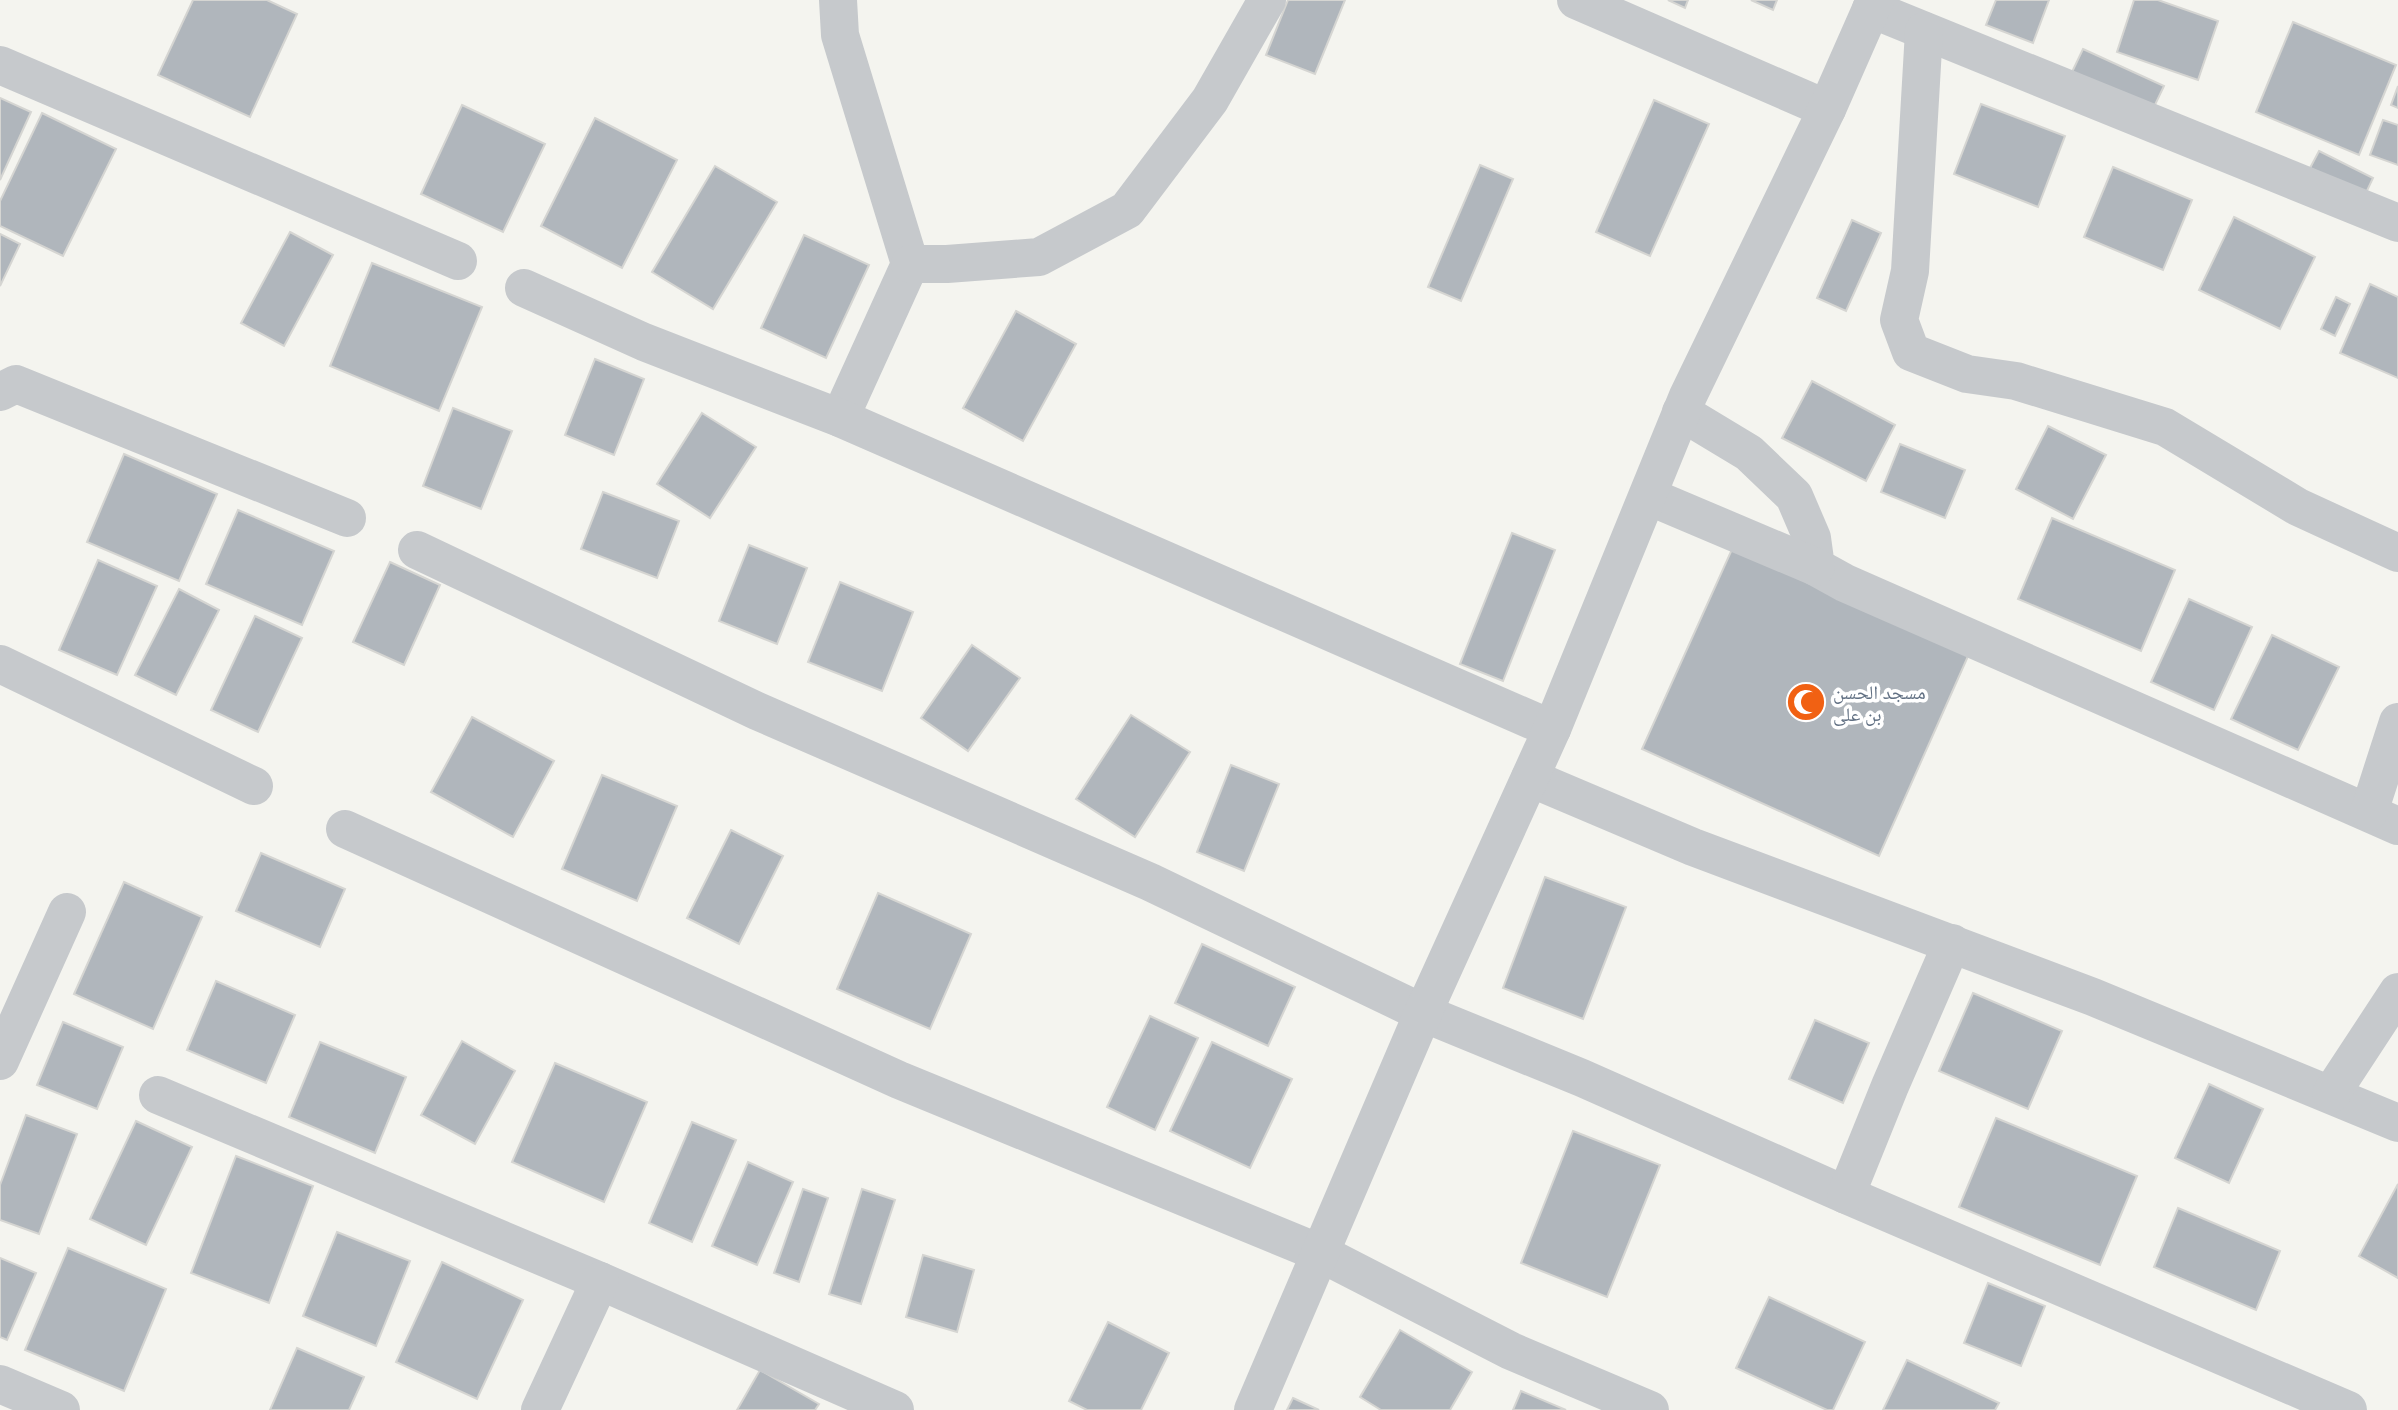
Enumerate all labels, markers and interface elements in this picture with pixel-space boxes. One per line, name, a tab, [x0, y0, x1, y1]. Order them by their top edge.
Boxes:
place label: مسجد الحسن بن على	[1833, 680, 1926, 726]
mosque icon: مسجد الحسن بن على	[1785, 681, 1827, 723]

